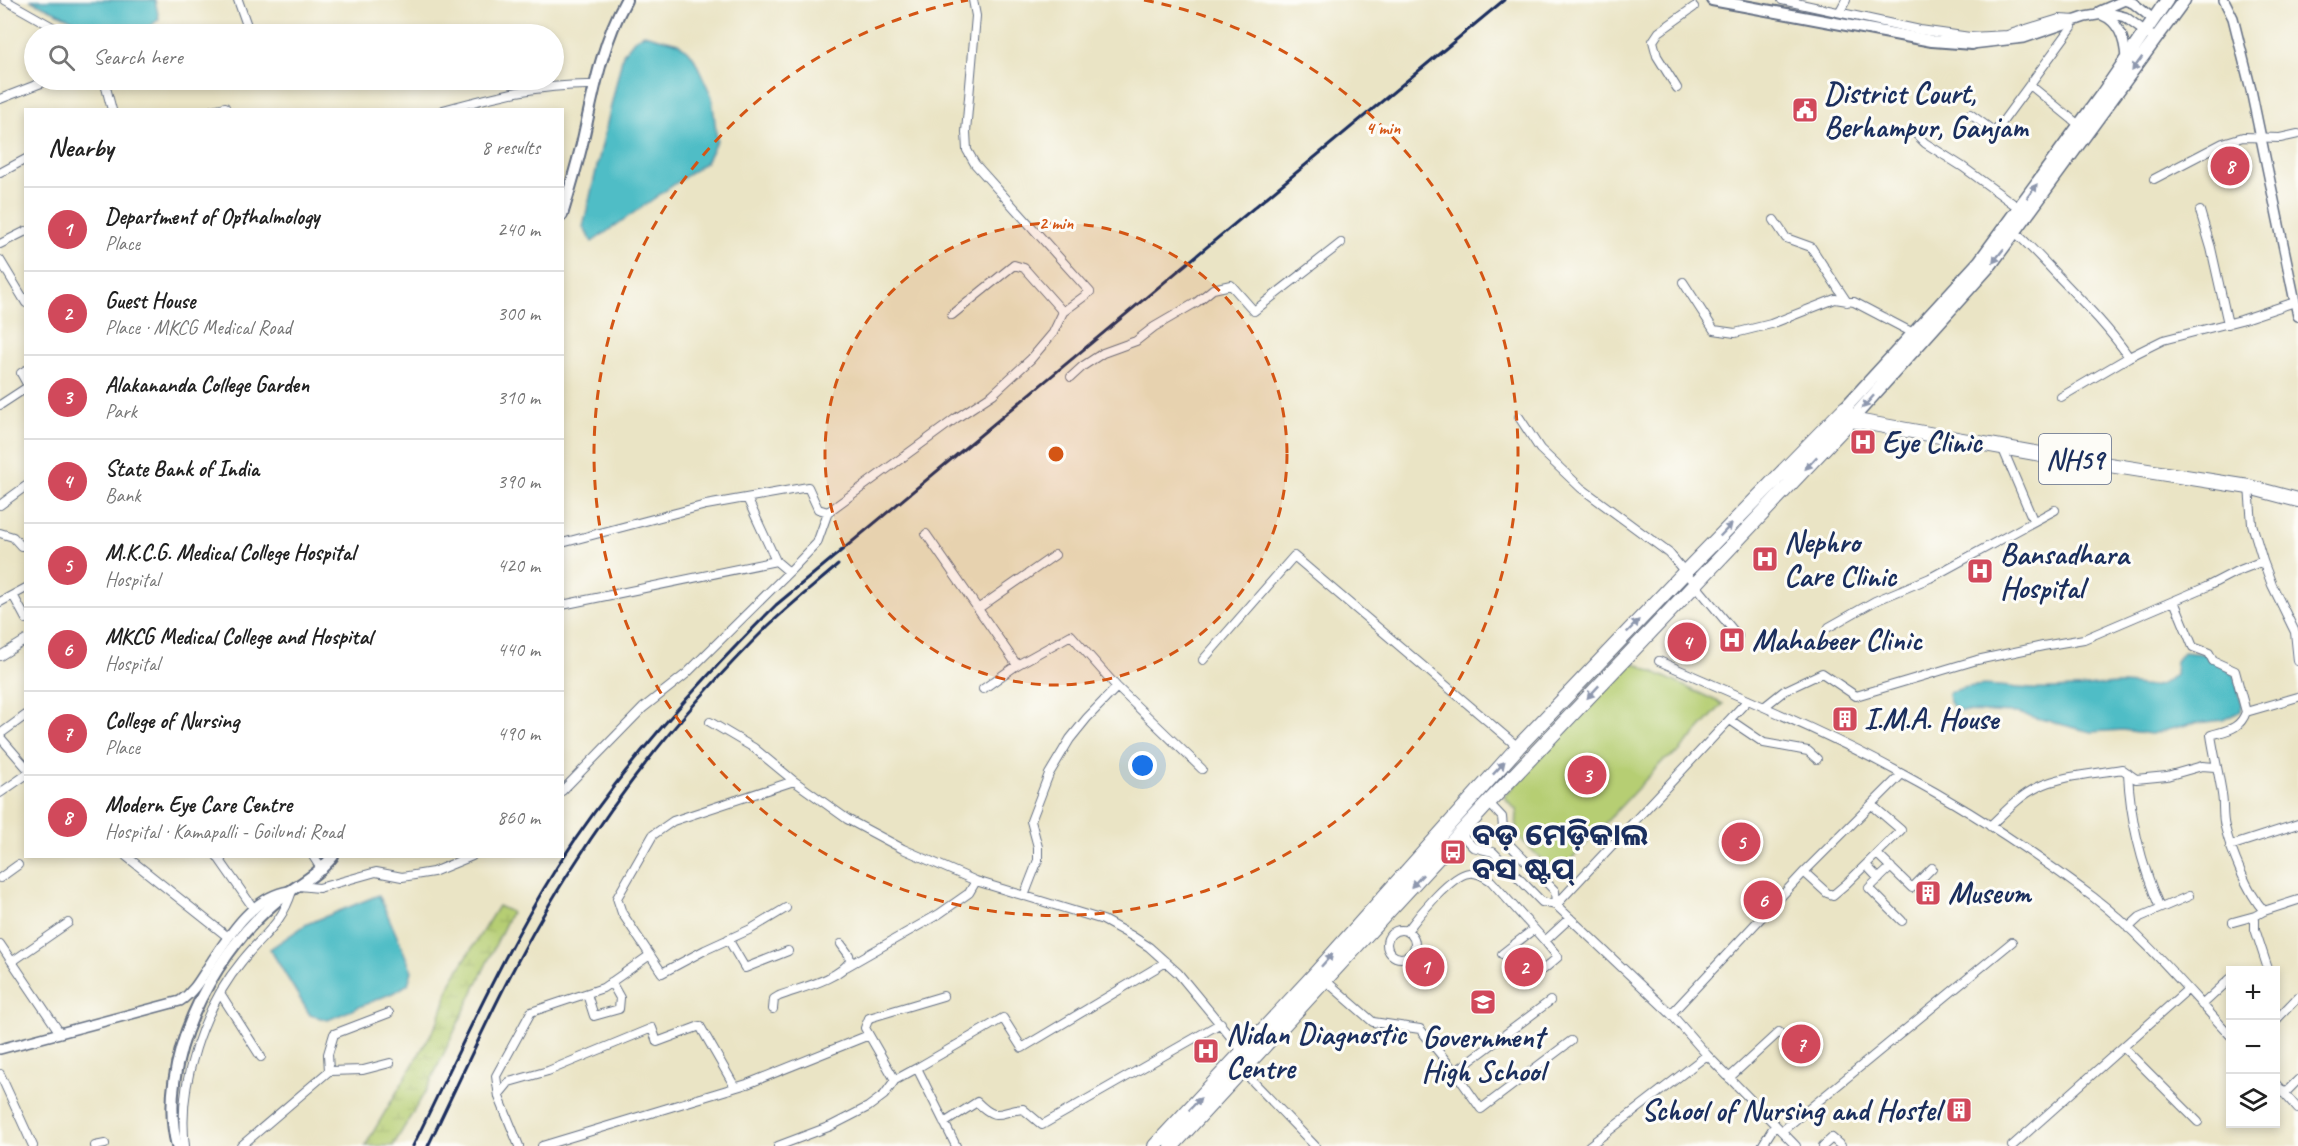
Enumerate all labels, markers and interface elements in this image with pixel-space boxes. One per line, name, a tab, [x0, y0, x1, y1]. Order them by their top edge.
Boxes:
search box	[24, 24, 564, 90]
icon: search	[45, 41, 78, 74]
text: Search here	[93, 43, 183, 71]
one-way arrow	[2131, 56, 2143, 72]
place label: District Court, Berhampur, Ganjam	[1824, 74, 2030, 146]
public building icon: District Court, Berhampur, Ganjam	[1790, 95, 1820, 125]
text: 4 min	[1366, 117, 1401, 139]
text: Nearby	[48, 131, 113, 164]
text: 8 results	[481, 135, 540, 160]
pin: 8	[2210, 144, 2250, 188]
one-way arrow	[2026, 183, 2038, 199]
text: Department of Opthalmology	[105, 203, 319, 231]
text: 2 min	[1039, 212, 1074, 234]
text: 1	[63, 217, 72, 242]
text: 240 m	[497, 217, 540, 242]
text: Place	[105, 231, 140, 256]
one-way arrow	[1991, 248, 2004, 264]
text: Guest House	[105, 287, 195, 315]
text: 2	[63, 301, 72, 326]
text: 300 m	[497, 301, 540, 326]
text: Place · MKCG Medical Road	[105, 315, 291, 340]
text: Alakananda College Garden	[105, 371, 309, 399]
text: 3	[63, 385, 72, 410]
text: 310 m	[497, 385, 540, 410]
one-way arrow	[1862, 394, 1875, 409]
text: Park	[105, 399, 137, 424]
place label: Eye Clinic	[1882, 423, 1984, 461]
hospital icon: Eye Clinic	[1848, 427, 1878, 457]
road number: NH59	[2039, 434, 2111, 484]
centre of rings	[1046, 444, 1066, 464]
text: State Bank of India	[105, 455, 259, 483]
one-way arrow	[1805, 455, 1818, 470]
text: 4	[63, 469, 72, 494]
text: 390 m	[497, 469, 540, 494]
text: Bank	[105, 483, 140, 508]
one-way arrow	[1719, 523, 1733, 537]
place label: Nephro Care Clinic	[1784, 523, 1898, 595]
place label: Bansadhara Hospital	[2000, 535, 2131, 607]
text: M.K.C.G. Medical College Hospital	[105, 539, 355, 567]
hospital icon: Nephro Care Clinic	[1750, 544, 1780, 574]
text: 5	[63, 553, 72, 578]
text: 420 m	[497, 553, 540, 578]
hospital icon: Bansadhara Hospital	[1965, 556, 1995, 586]
text: Hospital	[105, 567, 160, 592]
one-way arrow	[1626, 618, 1640, 633]
pin: 4	[1668, 620, 1706, 664]
place label: Mahabeer Clinic	[1752, 621, 1923, 659]
text: MKCG Medical College and Hospital	[105, 623, 372, 651]
hospital icon: Mahabeer Clinic	[1717, 625, 1747, 655]
text: 6	[63, 637, 72, 662]
text: 440 m	[497, 637, 540, 662]
text: Hospital	[105, 651, 160, 676]
one-way arrow	[1587, 685, 1601, 699]
place label: I.M.A. House	[1864, 700, 2000, 738]
building icon: I.M.A. House	[1830, 704, 1860, 734]
text: College of Nursing	[105, 707, 239, 735]
text: 7	[63, 721, 72, 746]
text: 490 m	[497, 721, 540, 746]
text: Place	[105, 735, 140, 760]
your location	[1128, 751, 1157, 780]
pin: 3	[1568, 752, 1606, 798]
one-way arrow	[1492, 760, 1506, 775]
text: Modern Eye Care Centre	[105, 791, 292, 819]
text: 8	[63, 805, 72, 830]
text: 860 m	[497, 805, 540, 830]
place label: ବଡ଼ ମେଡ଼ିକାଲ ବସ ଷ୍ଟପ୍	[1472, 816, 1648, 888]
text: Hospital · Kamapalli - Goilundi Road	[105, 819, 343, 844]
pin: 5	[1722, 820, 1760, 864]
bus stop icon: ବଡ଼ ମେଡ଼ିକାଲ ବସ ଷ୍ଟପ୍	[1438, 837, 1468, 867]
one-way arrow	[1411, 873, 1424, 888]
place label: Museum	[1948, 874, 2032, 912]
pin: 6	[1744, 878, 1782, 922]
building icon: Museum	[1913, 878, 1943, 908]
pin: 1	[1406, 944, 1444, 990]
pin: 2	[1504, 944, 1544, 990]
one-way arrow	[1321, 952, 1334, 968]
map controls	[2226, 966, 2280, 1128]
button: +	[2226, 966, 2280, 1020]
school or university icon: Government High School	[1468, 987, 1498, 1017]
place label: Nidan Diagnostic Centre	[1226, 1015, 1408, 1087]
place label: Government High School	[1421, 1018, 1550, 1090]
button: −	[2226, 1020, 2280, 1074]
pin: 7	[1782, 1022, 1820, 1066]
hospital icon: Nidan Diagnostic Centre	[1191, 1036, 1221, 1066]
button: layers	[2226, 1074, 2280, 1128]
place label: School of Nursing and Hostel	[1641, 1091, 1946, 1129]
building icon: School of Nursing and Hostel	[1944, 1095, 1974, 1125]
one-way arrow	[1188, 1096, 1202, 1111]

